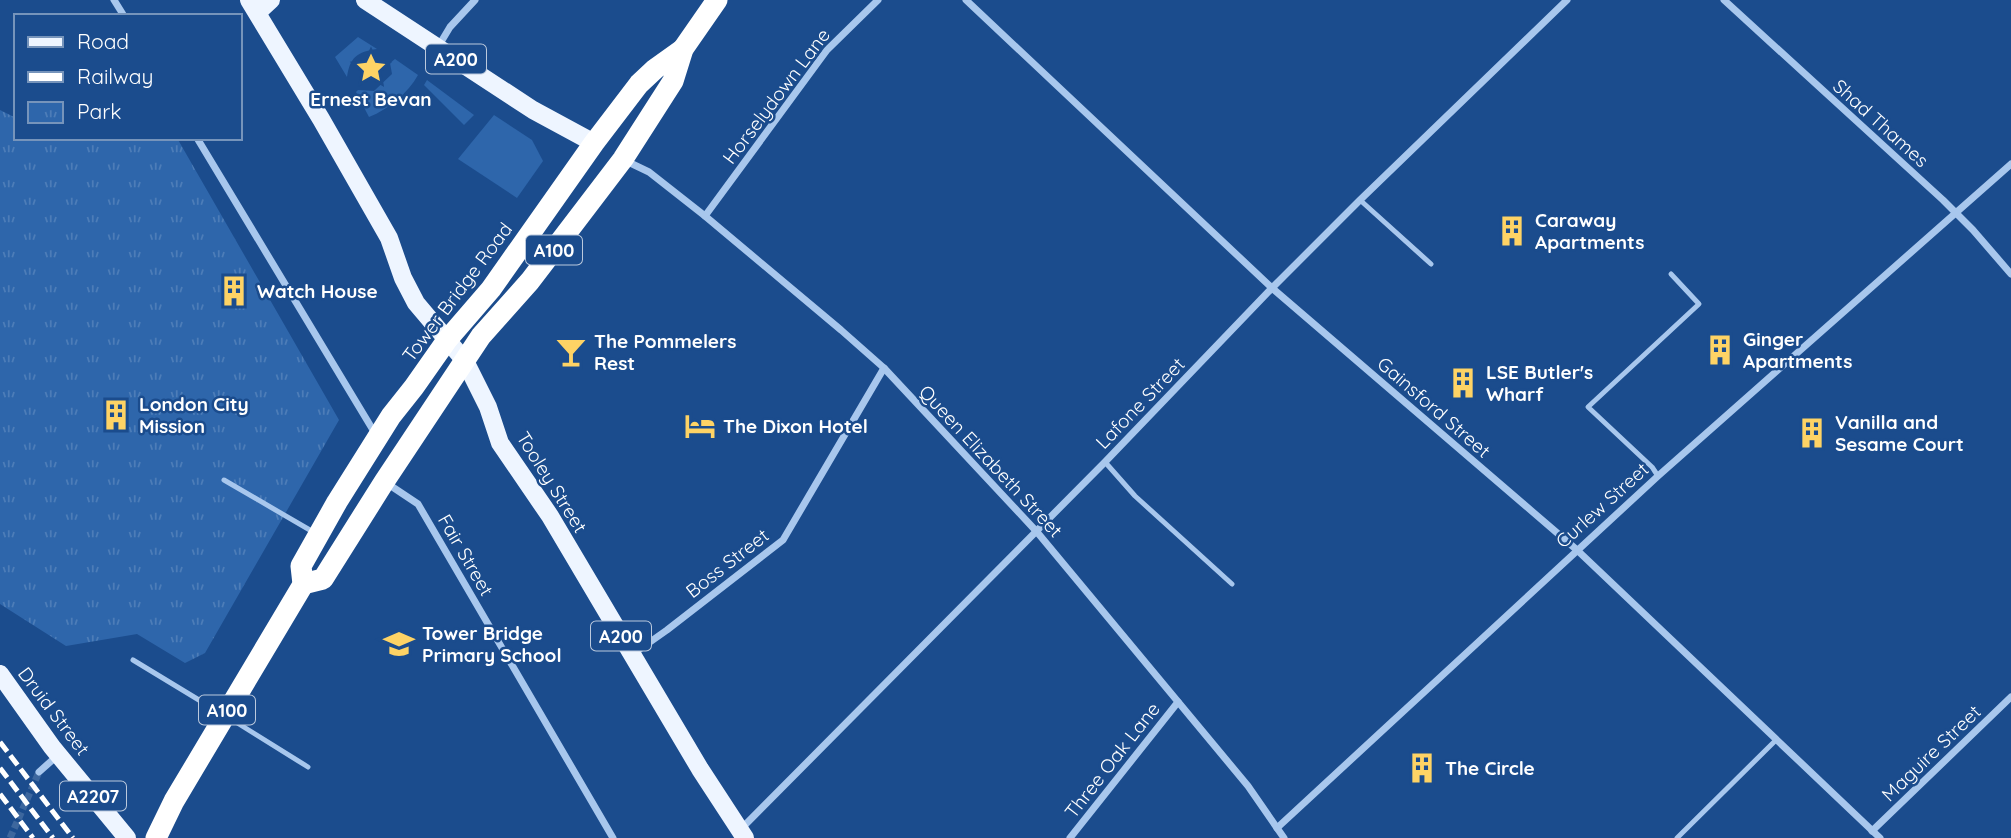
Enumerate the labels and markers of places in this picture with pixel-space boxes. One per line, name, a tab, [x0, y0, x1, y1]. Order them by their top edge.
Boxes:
place icon: Ernest Bevan	[354, 51, 388, 85]
place label: Ernest Bevan	[310, 87, 432, 111]
place label: Caraway Apartments	[1535, 208, 1644, 254]
building icon: Caraway Apartments	[1495, 214, 1529, 248]
building icon: Watch House	[217, 274, 251, 308]
place label: Watch House	[257, 279, 378, 303]
place label: Ginger Apartments	[1743, 327, 1852, 373]
place label: The Pommelers Rest	[594, 329, 736, 375]
building icon: Ginger Apartments	[1703, 333, 1737, 367]
bar icon: The Pommelers Rest	[554, 335, 588, 369]
place label: LSE Butler's Wharf	[1486, 360, 1593, 406]
building icon: LSE Butler's Wharf	[1446, 366, 1480, 400]
place label: London City Mission	[139, 392, 249, 438]
building icon: London City Mission	[99, 398, 133, 432]
hotel icon: The Dixon Hotel	[683, 409, 717, 443]
place label: Vanilla and Sesame Court	[1835, 410, 1964, 456]
place label: The Dixon Hotel	[723, 414, 868, 438]
building icon: Vanilla and Sesame Court	[1795, 416, 1829, 450]
place label: Tower Bridge Primary School	[422, 621, 562, 667]
school or university icon: Tower Bridge Primary School	[382, 627, 416, 661]
building icon: The Circle	[1405, 751, 1439, 785]
place label: The Circle	[1445, 756, 1535, 780]

